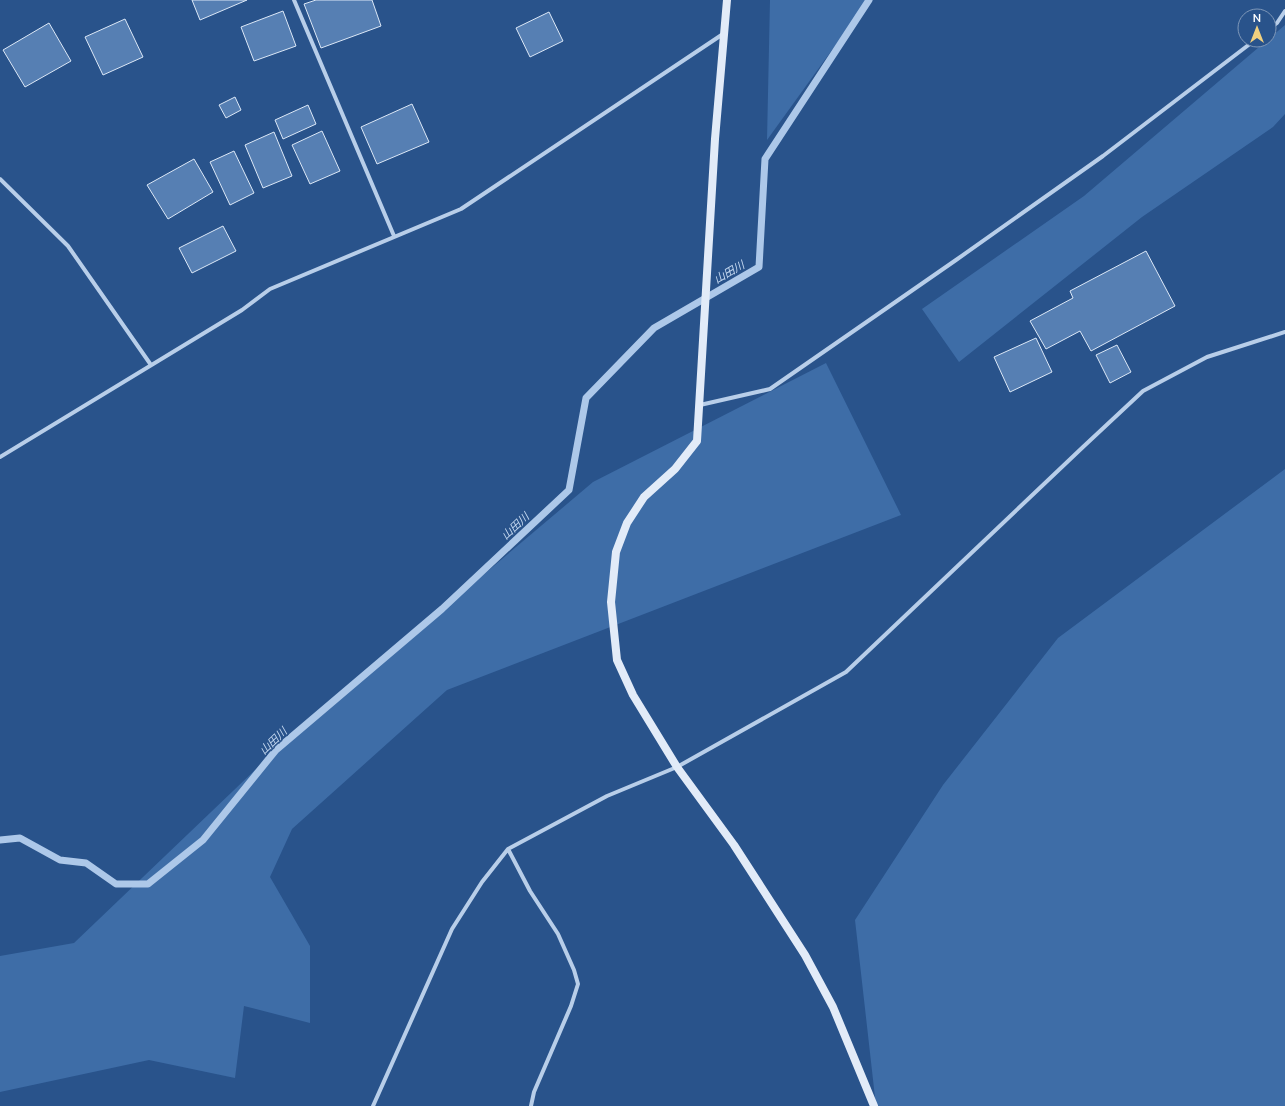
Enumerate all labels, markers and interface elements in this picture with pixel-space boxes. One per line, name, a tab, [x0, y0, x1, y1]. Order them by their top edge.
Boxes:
north arrow	[1237, 8, 1277, 48]
text: N	[1253, 11, 1261, 25]
water label: 山田川	[711, 257, 748, 286]
water label: 山田川	[498, 509, 533, 542]
water label: 山田川	[256, 724, 290, 757]

